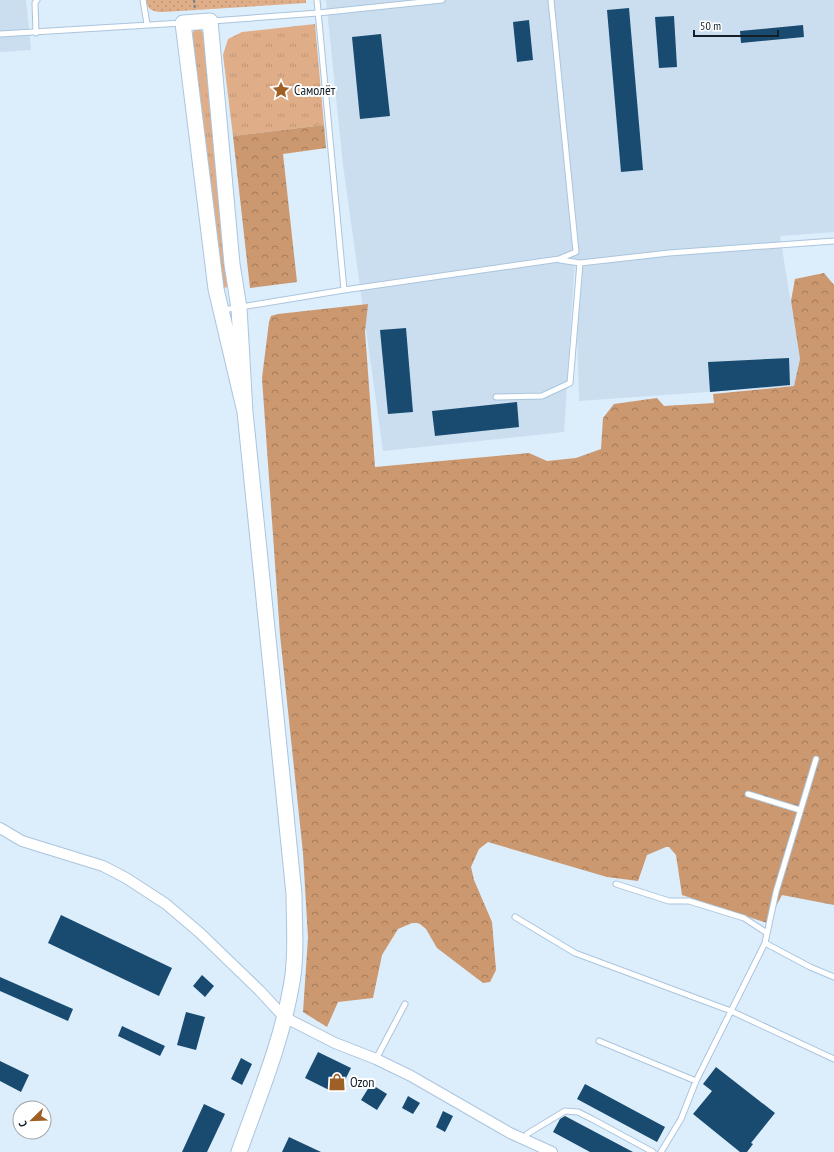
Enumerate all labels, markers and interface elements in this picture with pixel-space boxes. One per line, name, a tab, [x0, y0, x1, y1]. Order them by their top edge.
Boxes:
scale bar	[694, 12, 778, 38]
text: 50 m	[700, 18, 721, 33]
place icon: Самолёт	[271, 80, 291, 100]
place label: Самолёт	[294, 81, 336, 99]
shop icon: Ozon	[327, 1072, 347, 1092]
place label: Ozon	[350, 1073, 375, 1091]
north arrow	[12, 1100, 52, 1140]
text: С	[15, 1119, 30, 1129]

